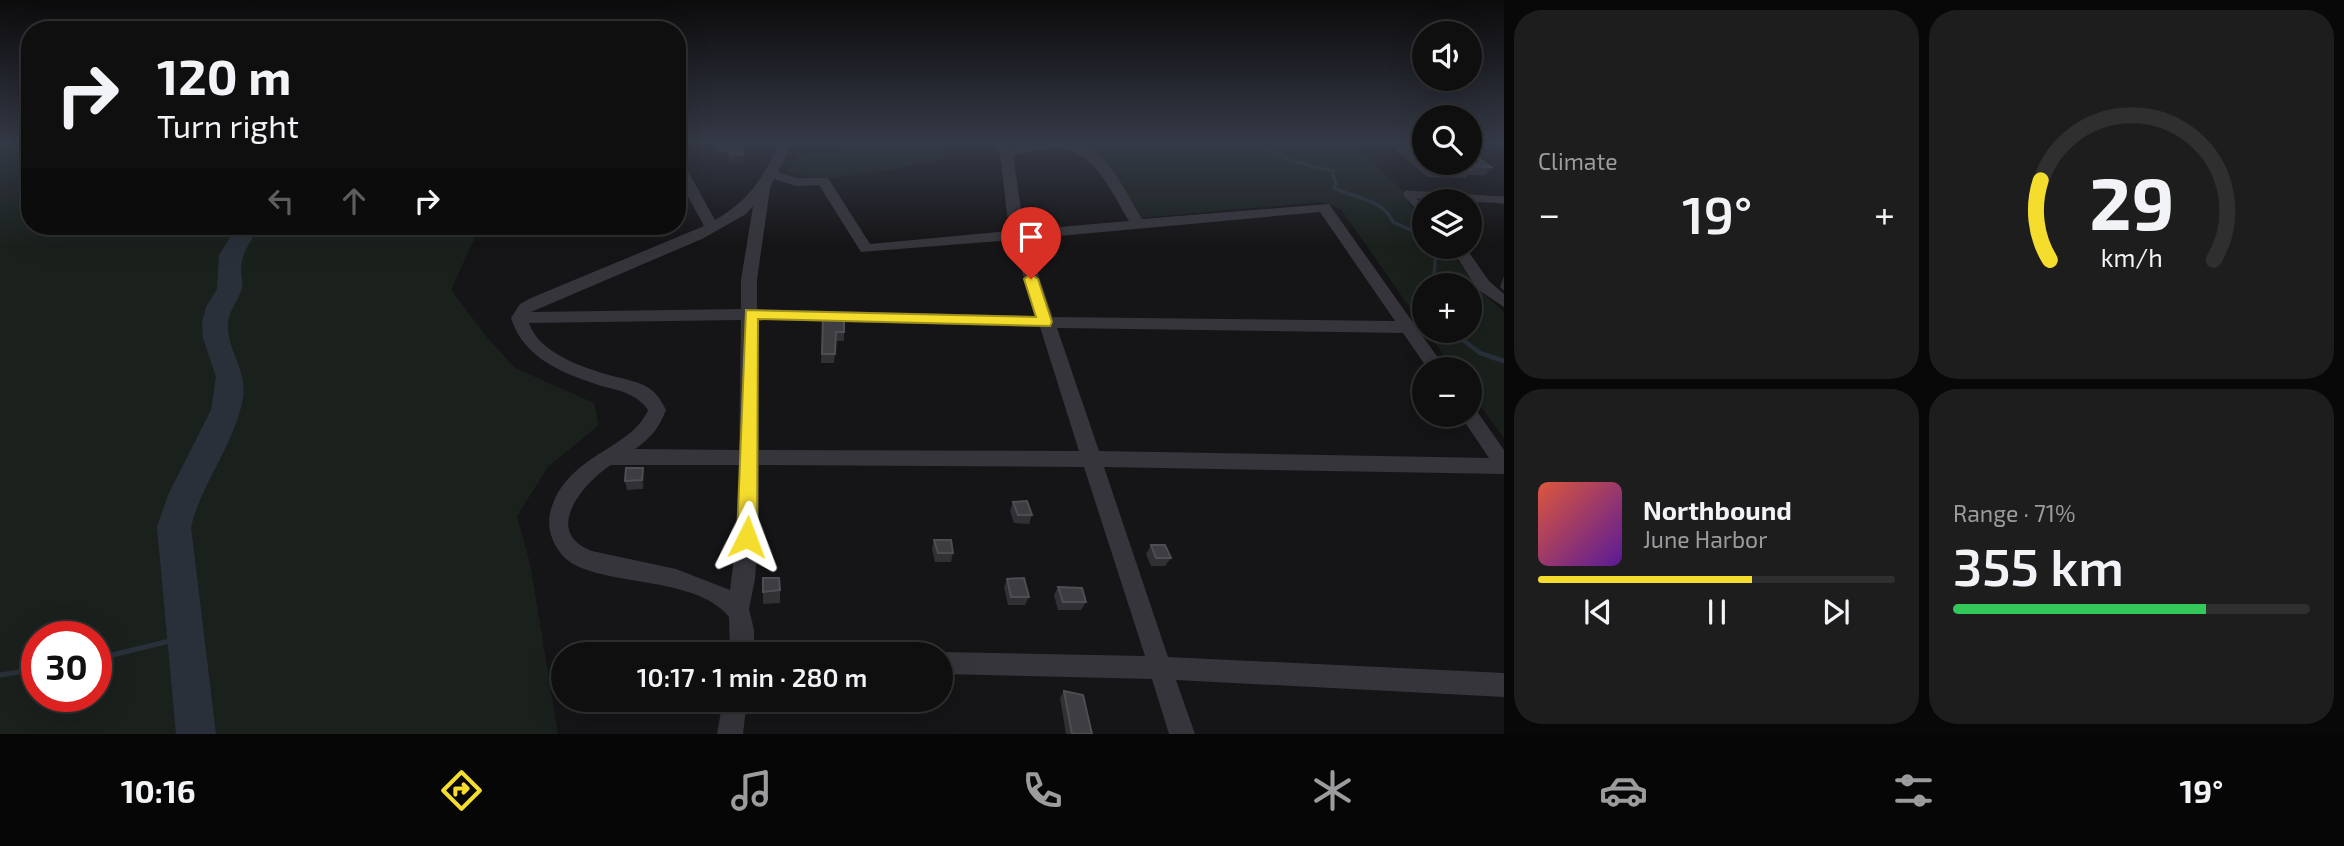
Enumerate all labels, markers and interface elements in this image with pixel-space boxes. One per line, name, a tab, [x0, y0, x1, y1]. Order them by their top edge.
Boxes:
map controls	[1412, 21, 1482, 427]
button: sound	[1412, 21, 1482, 91]
text: 120 m	[157, 46, 291, 105]
icon: right	[42, 49, 133, 140]
button: search	[1412, 105, 1482, 175]
text: Turn right	[157, 106, 299, 144]
text: Climate	[1538, 147, 1618, 175]
text: 29	[2089, 158, 2174, 246]
icon: left	[262, 182, 300, 220]
icon: ahead	[335, 182, 373, 220]
icon: right	[408, 182, 446, 220]
text: 19°	[1682, 182, 1752, 244]
button: layers	[1412, 189, 1482, 259]
text: −	[1538, 190, 1560, 236]
text: +	[1874, 190, 1895, 236]
pin	[1001, 207, 1061, 279]
icon: arrive	[1012, 218, 1050, 256]
text: km/h	[2100, 242, 2163, 272]
button: +	[1412, 273, 1482, 343]
button: −	[1412, 357, 1482, 427]
text: Northbound	[1643, 494, 1792, 525]
text: Range · 71%	[1953, 499, 2075, 527]
position arrow	[710, 500, 784, 574]
text: June Harbor	[1643, 525, 1767, 553]
text: 355 km	[1953, 534, 2124, 596]
icon: previous	[1579, 593, 1617, 631]
icon: pause	[1698, 593, 1736, 631]
icon: next	[1817, 593, 1855, 631]
speed limit sign: 30	[21, 621, 112, 712]
text: 10:17 · 1 min · 280 m	[637, 661, 867, 692]
icon: directions	[437, 766, 486, 815]
icon: music	[727, 766, 776, 815]
icon: phone	[1018, 766, 1067, 815]
icon: climate	[1308, 766, 1357, 815]
icon: car	[1599, 766, 1648, 815]
icon: filters	[1889, 766, 1938, 815]
text: 10:16	[121, 771, 196, 809]
text: 19°	[2180, 771, 2223, 809]

